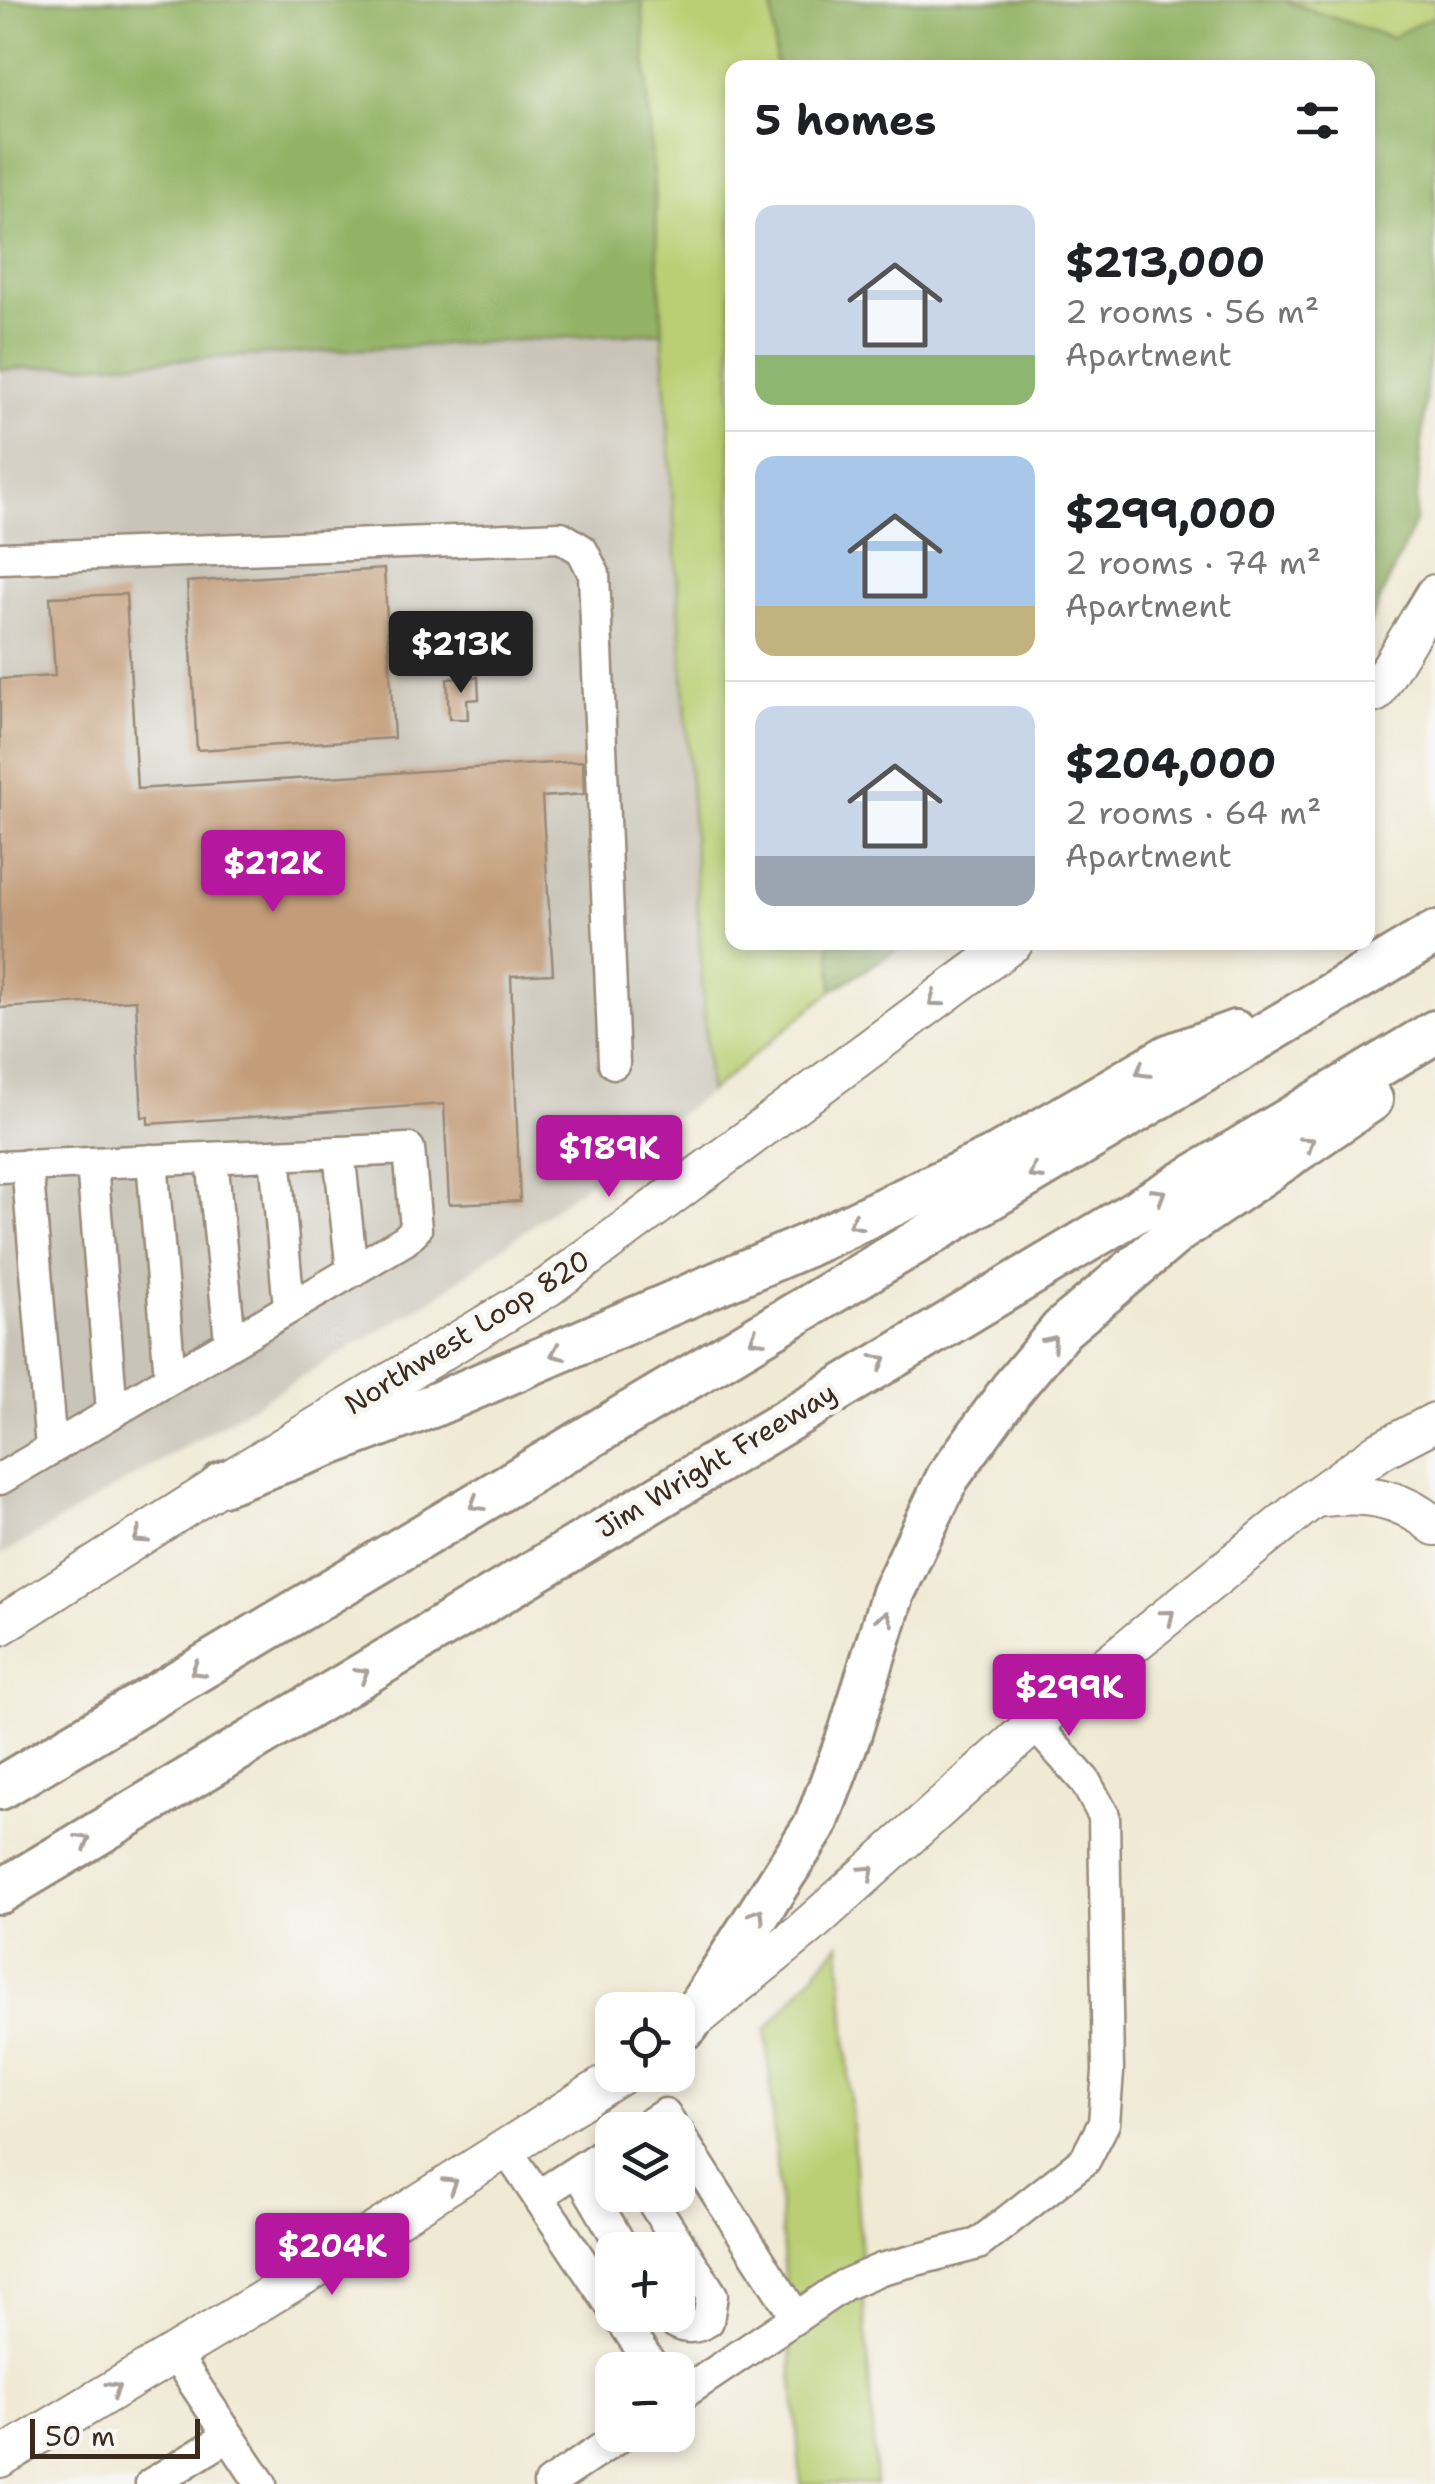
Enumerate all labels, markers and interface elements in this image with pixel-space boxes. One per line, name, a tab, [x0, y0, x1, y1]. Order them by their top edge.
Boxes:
text: 5 homes	[755, 92, 936, 148]
icon: filters	[1290, 93, 1345, 148]
text: $213,000	[1065, 234, 1265, 290]
icon: home	[835, 245, 955, 365]
text: 2 rooms · 56 m²	[1065, 290, 1319, 333]
text: Apartment	[1065, 333, 1232, 376]
text: $299,000	[1065, 485, 1276, 541]
icon: home	[835, 496, 955, 616]
text: 2 rooms · 74 m²	[1065, 541, 1321, 584]
text: Apartment	[1065, 584, 1232, 627]
pin: $213K	[391, 611, 531, 696]
text: $213K	[411, 622, 511, 665]
text: $204,000	[1065, 735, 1276, 791]
icon: home	[835, 746, 955, 866]
text: 2 rooms · 64 m²	[1065, 791, 1321, 834]
pin: $212K	[203, 830, 343, 915]
text: Apartment	[1065, 834, 1232, 877]
text: $212K	[223, 841, 323, 884]
one-way arrow	[928, 989, 946, 1006]
one-way arrow	[1135, 1059, 1153, 1079]
pin: $189K	[539, 1115, 679, 1200]
text: $189K	[558, 1126, 660, 1169]
one-way arrow	[1296, 1137, 1315, 1155]
one-way arrow	[1028, 1161, 1046, 1180]
one-way arrow	[1148, 1188, 1166, 1207]
one-way arrow	[847, 1210, 865, 1230]
street label: Northwest Loop 820	[337, 1241, 597, 1423]
one-way arrow	[749, 1326, 767, 1345]
one-way arrow	[1039, 1335, 1057, 1353]
one-way arrow	[549, 1342, 567, 1362]
one-way arrow	[869, 1354, 887, 1373]
street label: Jim Wright Freeway	[589, 1373, 843, 1547]
one-way arrow	[469, 1492, 487, 1511]
one-way arrow	[133, 1525, 151, 1544]
one-way arrow	[873, 1610, 894, 1627]
one-way arrow	[1157, 1610, 1175, 1628]
pin: $299K	[999, 1654, 1139, 1739]
one-way arrow	[190, 1658, 208, 1677]
text: $299K	[1015, 1665, 1123, 1708]
one-way arrow	[351, 1667, 369, 1686]
one-way arrow	[73, 1834, 91, 1853]
one-way arrow	[856, 1866, 875, 1884]
one-way arrow	[746, 1907, 765, 1925]
map controls	[595, 1992, 695, 2452]
button: locate	[595, 1992, 695, 2092]
button: layers	[595, 2112, 695, 2212]
one-way arrow	[440, 2177, 458, 2196]
pin: $204K	[262, 2213, 402, 2298]
text: $204K	[277, 2224, 387, 2267]
button: +	[595, 2232, 695, 2332]
button: −	[595, 2352, 695, 2452]
one-way arrow	[103, 2382, 121, 2401]
scale bar	[30, 2414, 200, 2458]
text: 50 m	[45, 2417, 115, 2455]

